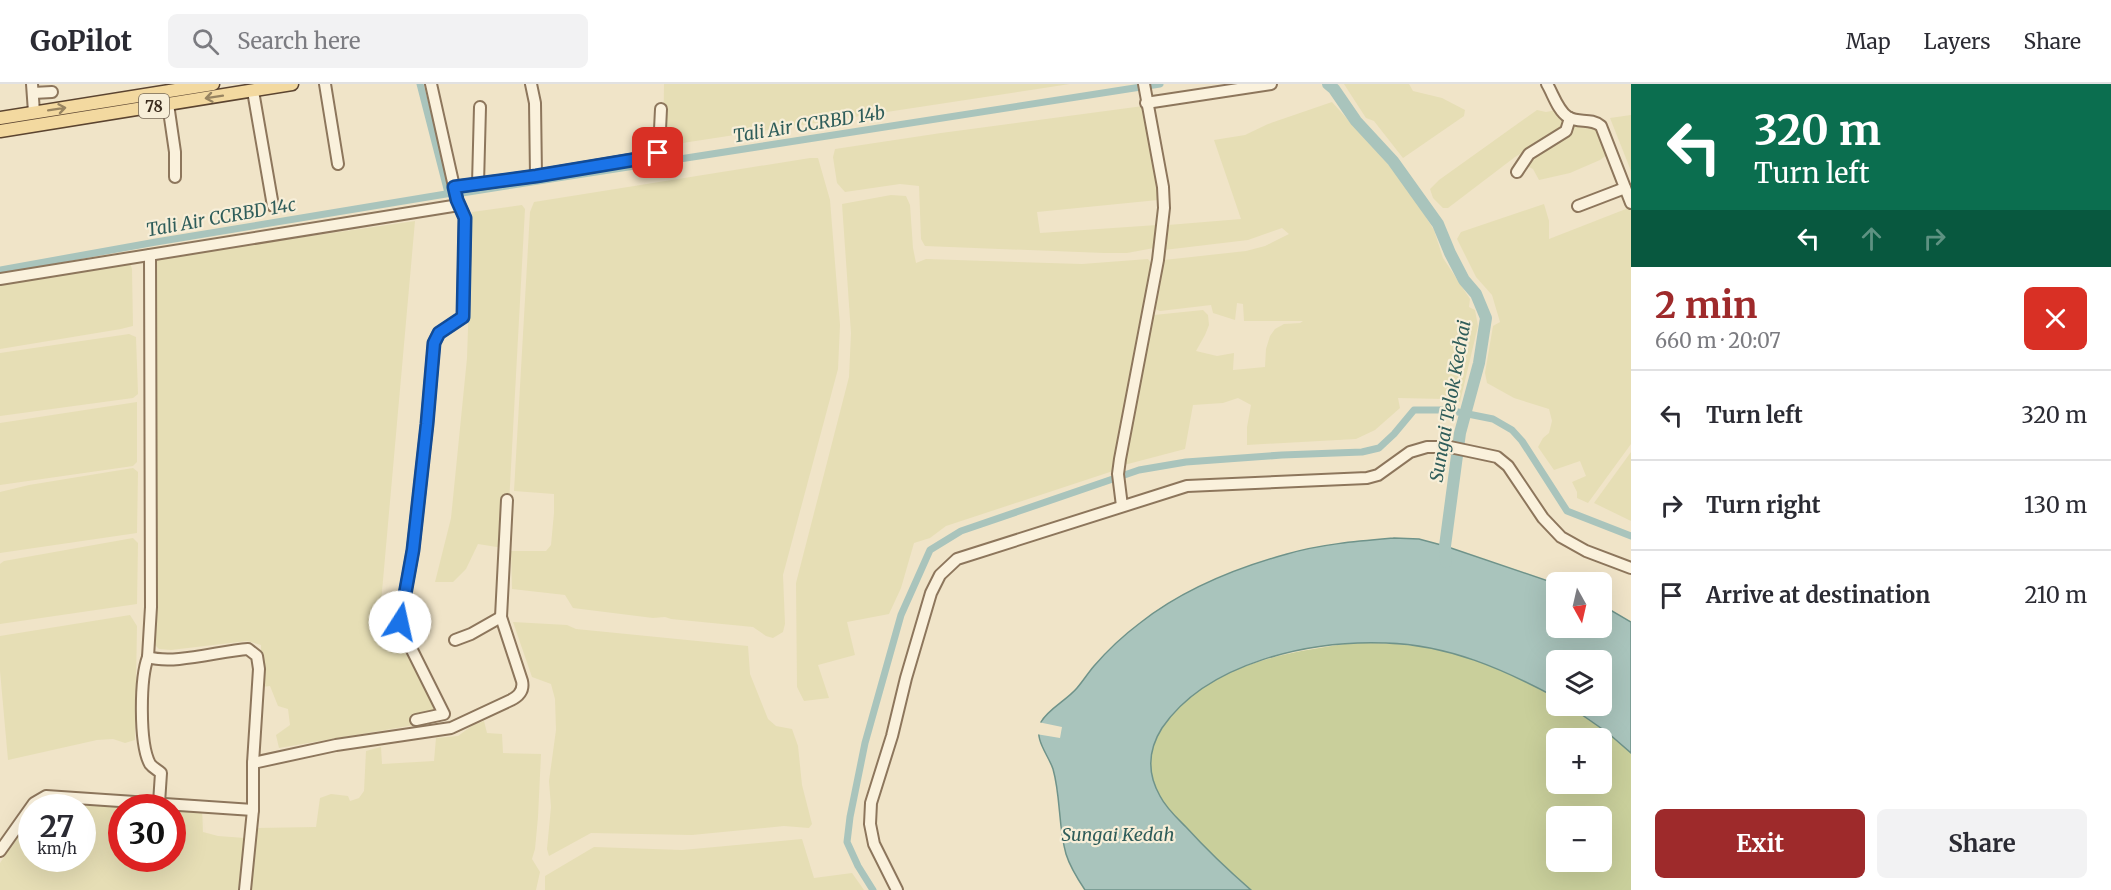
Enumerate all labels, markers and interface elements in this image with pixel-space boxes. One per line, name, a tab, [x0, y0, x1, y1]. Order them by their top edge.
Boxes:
search box	[168, 14, 588, 68]
text: GoPilot	[30, 23, 132, 59]
icon: search	[189, 25, 222, 58]
text: Search here	[237, 27, 361, 55]
text: Map	[1846, 28, 1891, 55]
text: Layers	[1924, 28, 1991, 55]
text: Share	[2024, 28, 2081, 55]
one-way arrow	[205, 92, 224, 103]
road number: 78	[139, 94, 169, 118]
water label: Tali Air CCRBD 14b	[732, 101, 886, 147]
one-way arrow	[47, 103, 66, 114]
text: 320 m	[1754, 104, 1881, 156]
icon: left	[1655, 108, 1733, 186]
pin	[632, 127, 683, 178]
icon: arrive	[641, 136, 674, 169]
text: Turn left	[1754, 156, 1869, 190]
water label: Tali Air CCRBD 14c	[144, 193, 298, 241]
icon: left	[1792, 222, 1825, 255]
icon: ahead	[1855, 222, 1888, 255]
icon: right	[1918, 222, 1951, 255]
text: 2 min	[1655, 283, 1758, 328]
button: close	[2024, 287, 2087, 350]
water label: Sungai Telok Kechai	[1424, 318, 1476, 484]
text: 660 m · 20:07	[1655, 328, 1781, 353]
icon: left	[1655, 399, 1688, 432]
text: Turn left	[1706, 401, 1803, 429]
text: 320 m	[2021, 401, 2087, 429]
icon: right	[1655, 489, 1688, 522]
text: Turn right	[1706, 491, 1820, 519]
text: 130 m	[2024, 491, 2087, 519]
north arrow	[1546, 572, 1612, 638]
map controls	[1546, 572, 1612, 872]
icon: arrive	[1655, 579, 1688, 612]
text: Arrive at destination	[1706, 581, 1930, 609]
text: 210 m	[2024, 581, 2087, 609]
position arrow	[368, 590, 432, 654]
button: layers	[1546, 650, 1612, 716]
button: +	[1546, 728, 1612, 794]
speed limit sign: 30	[108, 794, 186, 872]
button: −	[1546, 806, 1612, 872]
text: 27	[40, 807, 74, 845]
button: Exit	[1655, 809, 1865, 878]
button: Share	[1877, 809, 2087, 878]
water label: Sungai Kedah	[1062, 823, 1174, 846]
text: km/h	[37, 839, 77, 858]

